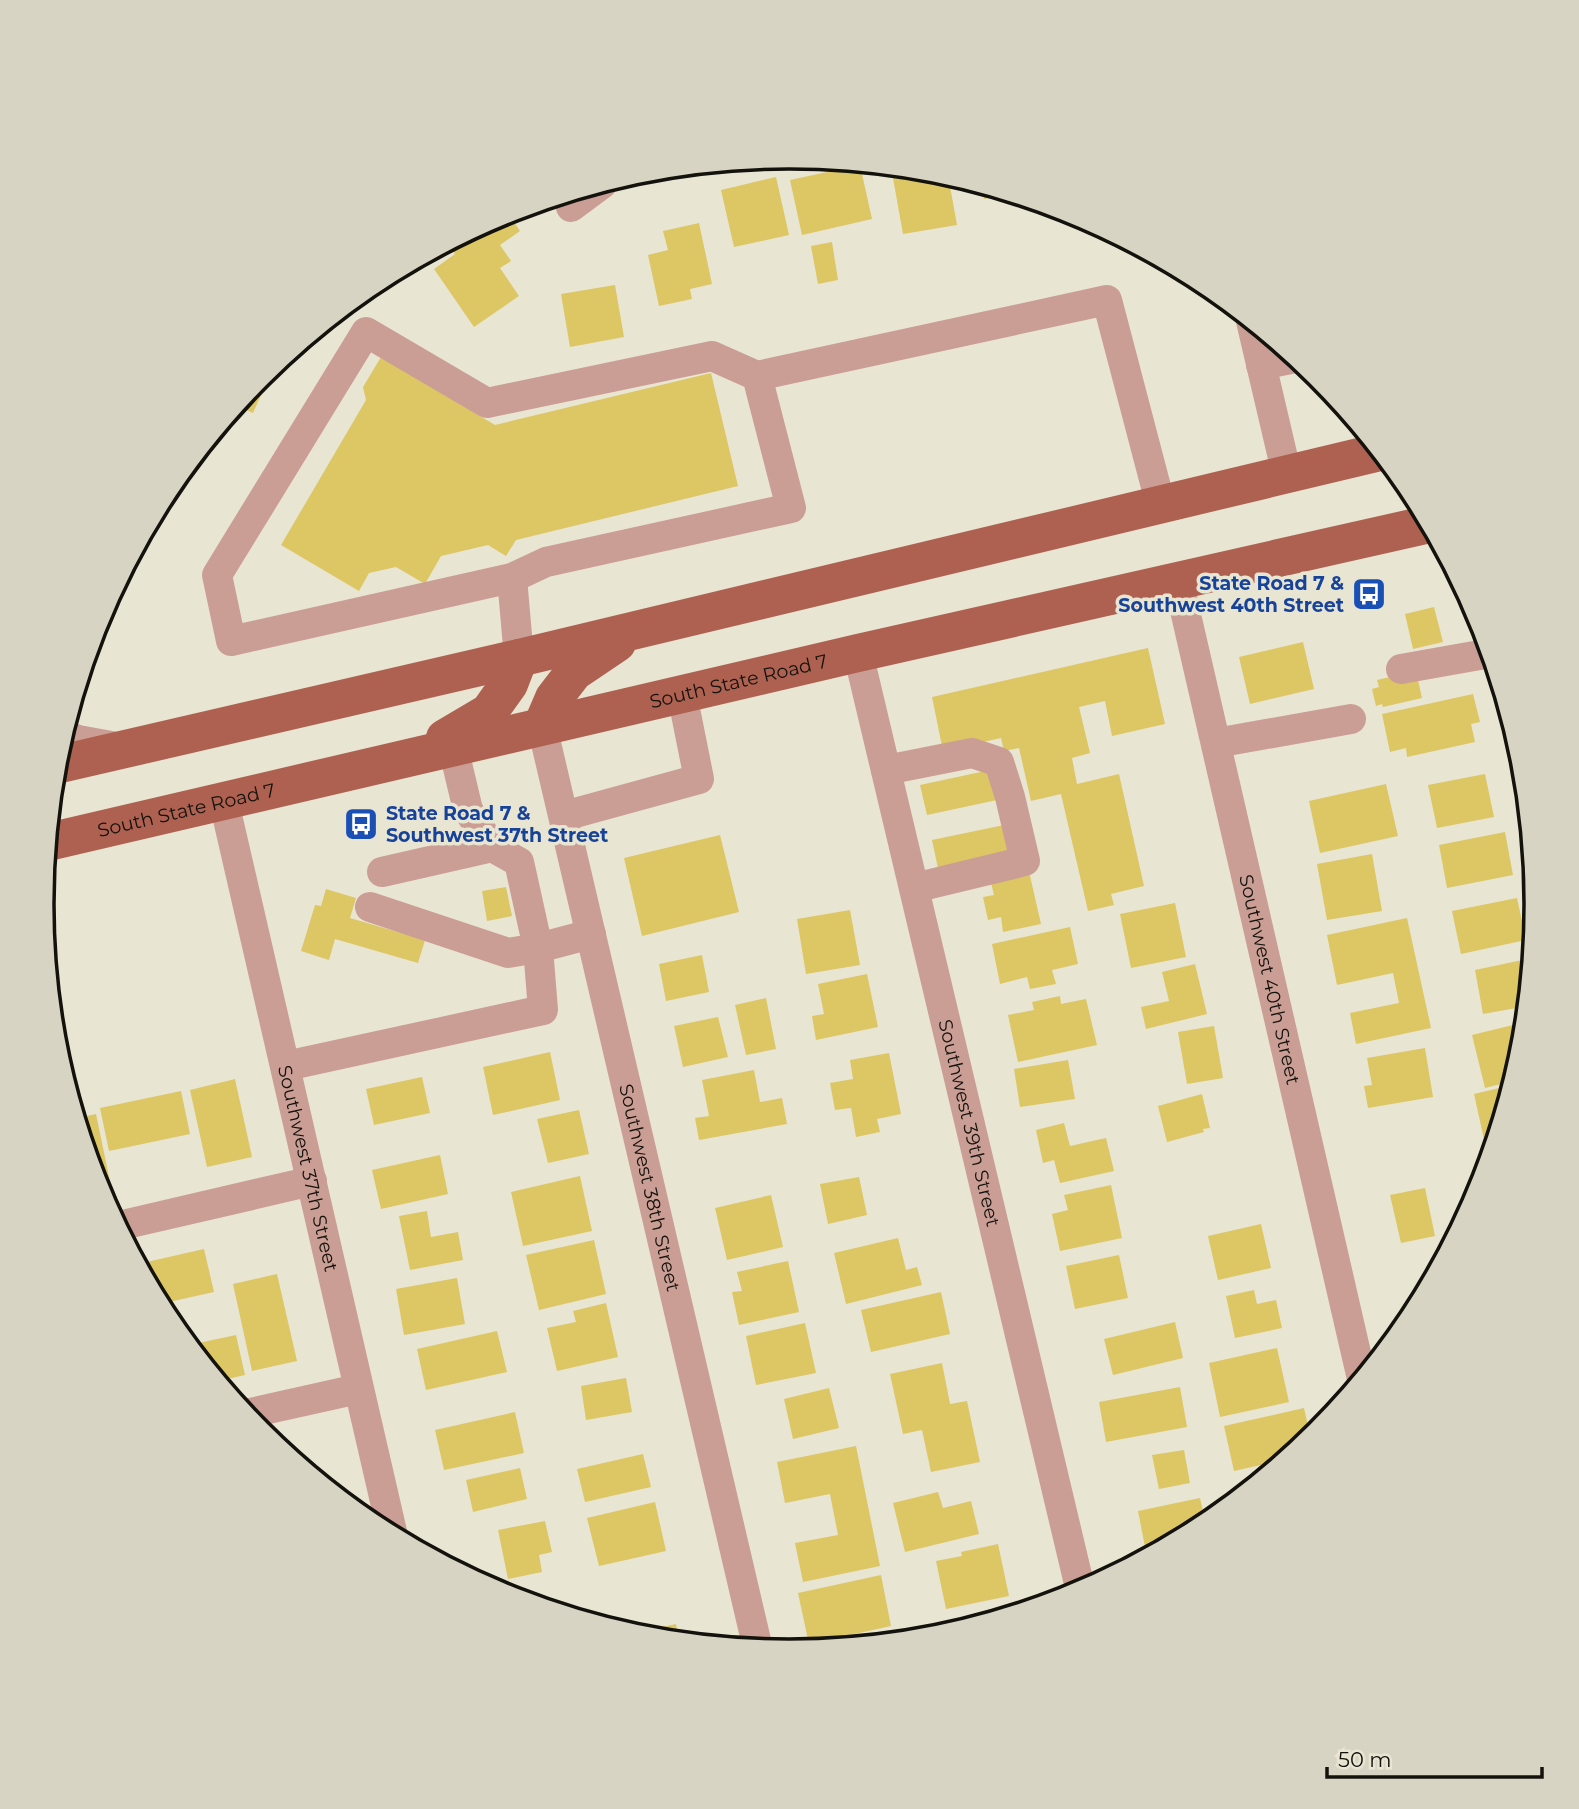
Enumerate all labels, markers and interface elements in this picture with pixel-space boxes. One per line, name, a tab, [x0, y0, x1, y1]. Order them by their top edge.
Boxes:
place label: State Road 7 & Southwest 40th Street	[1118, 572, 1344, 617]
bus stop icon: State Road 7 & Southwest 40th Street	[1350, 575, 1388, 613]
street label: South State Road 7	[647, 650, 830, 713]
street label: South State Road 7	[95, 778, 278, 842]
place label: State Road 7 & Southwest 37th Street	[386, 802, 608, 847]
bus stop icon: State Road 7 & Southwest 37th Street	[342, 805, 380, 843]
street label: Southwest 40th Street	[1234, 872, 1305, 1087]
street label: Southwest 39th Street	[933, 1017, 1005, 1229]
street label: Southwest 37th Street	[273, 1063, 343, 1274]
street label: Southwest 38th Street	[614, 1082, 685, 1294]
scale bar	[1327, 1736, 1542, 1780]
text: 50 m	[1338, 1747, 1392, 1772]

